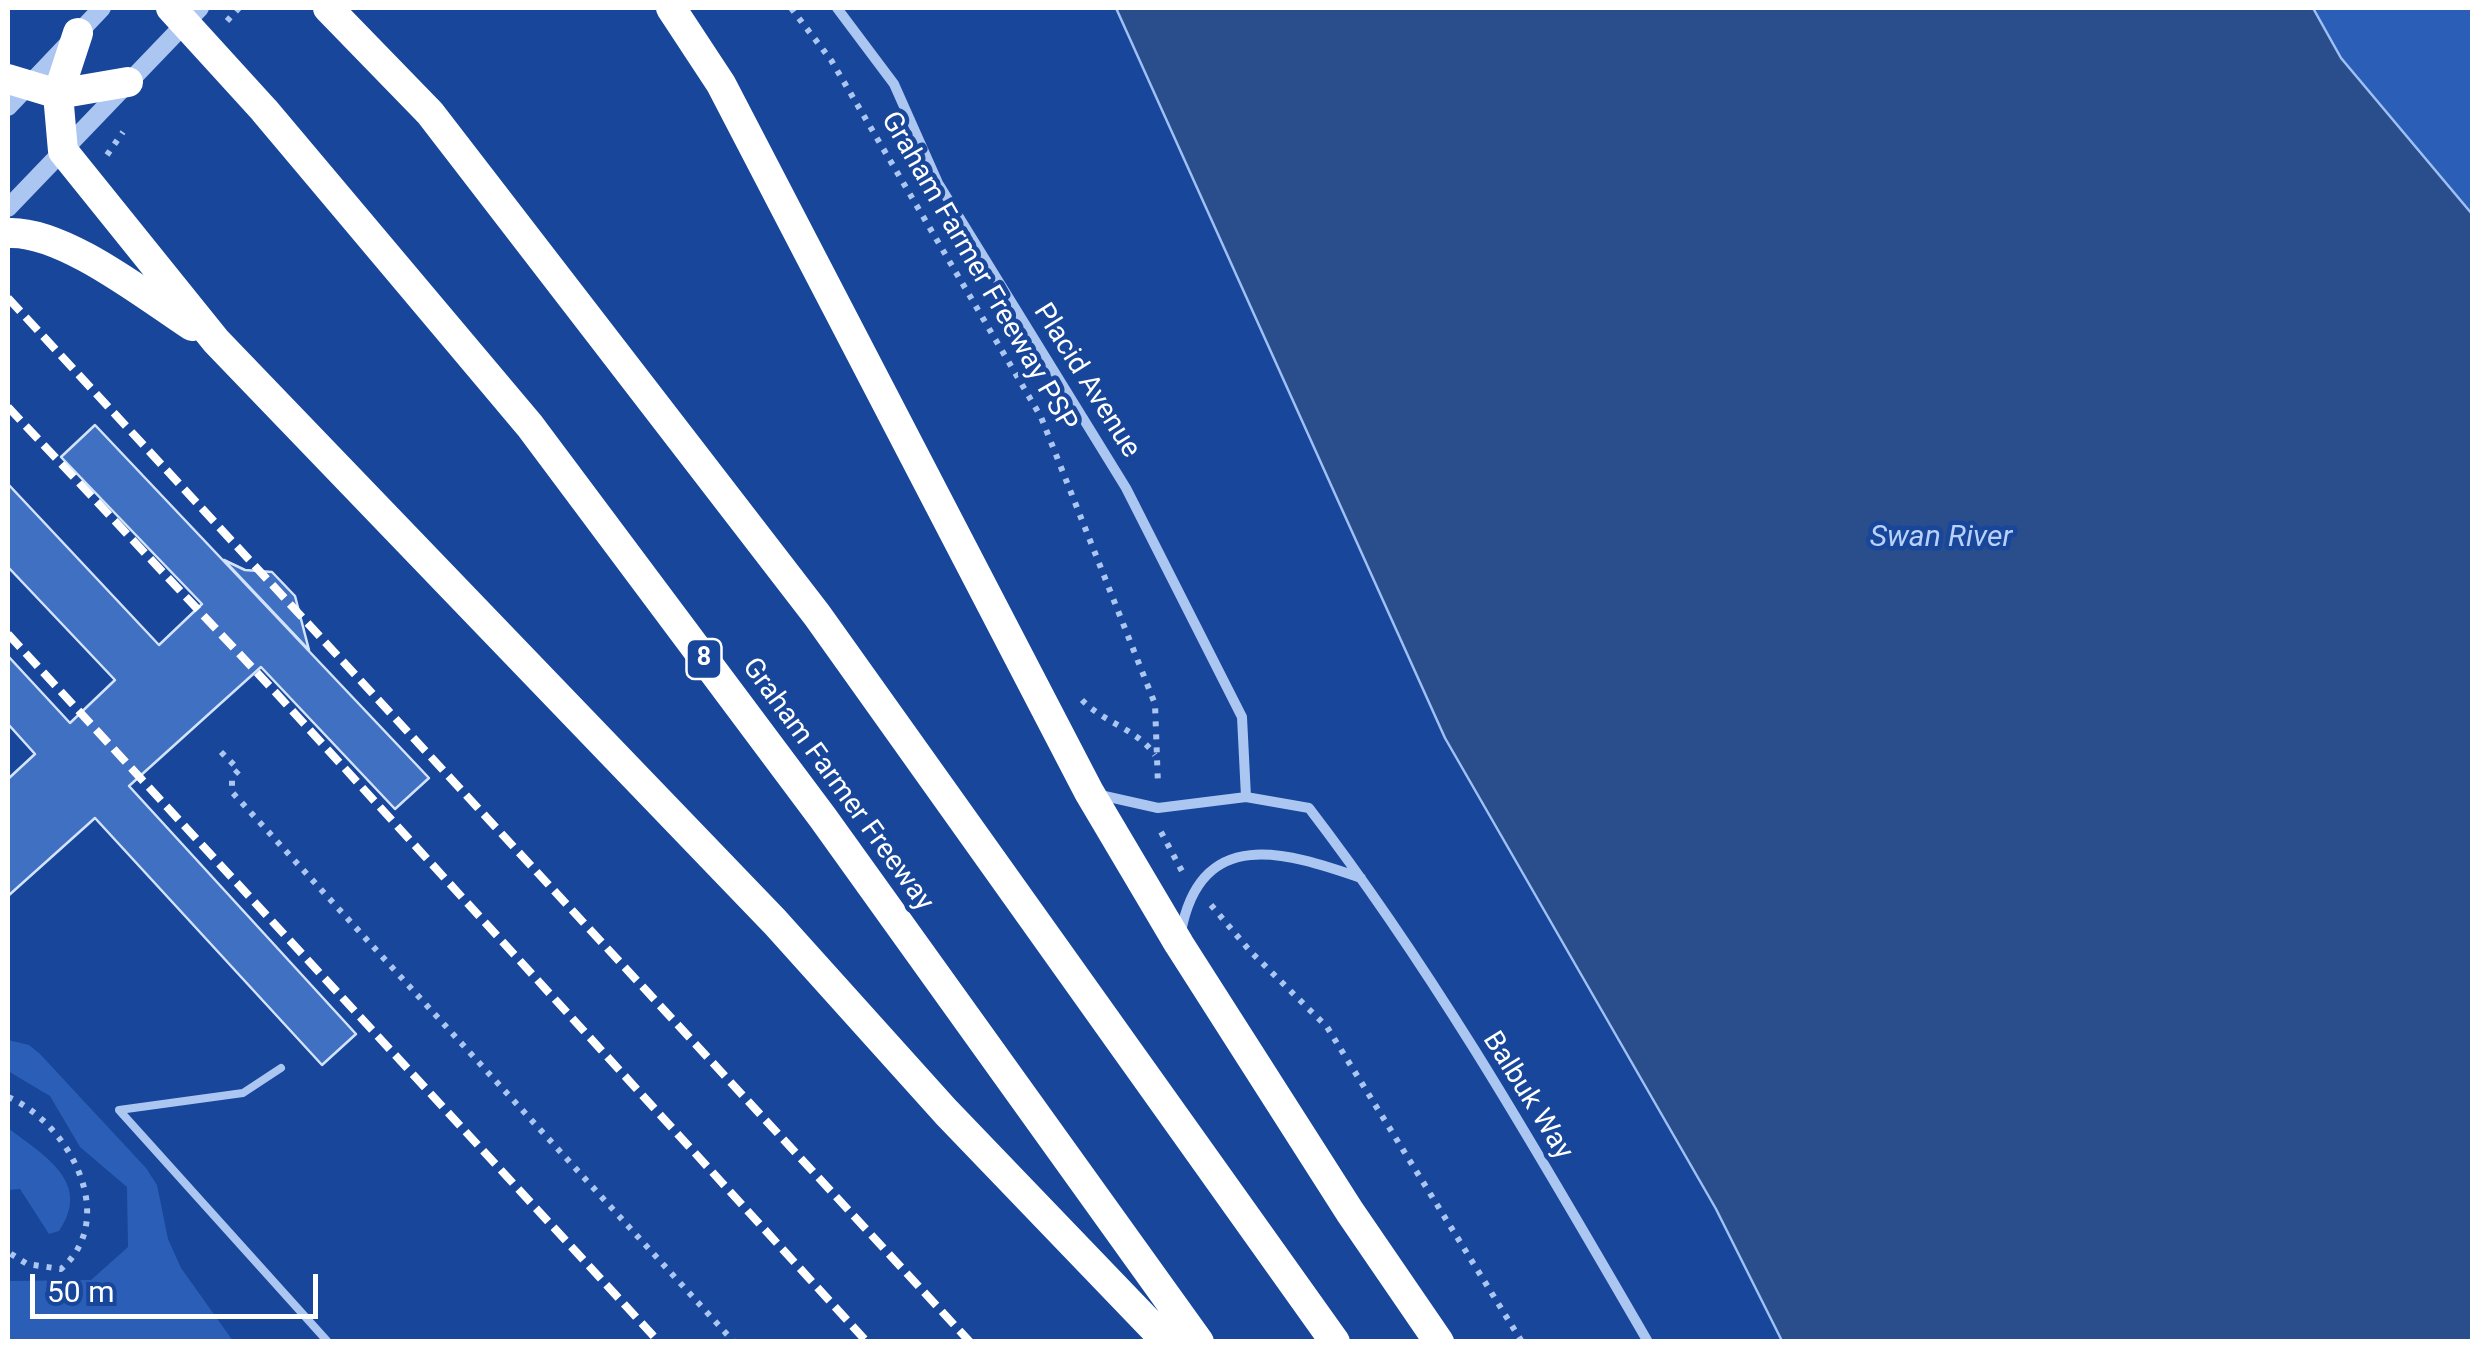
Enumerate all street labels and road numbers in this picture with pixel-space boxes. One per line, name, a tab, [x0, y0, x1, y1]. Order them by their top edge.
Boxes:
street label: Graham Farmer Freeway PSP	[873, 106, 1083, 438]
street label: Placid Avenue	[1025, 298, 1147, 464]
road number: 8	[686, 639, 722, 679]
street label: Graham Farmer Freeway	[734, 652, 940, 918]
street label: Balbuk Way	[1474, 1026, 1580, 1166]

